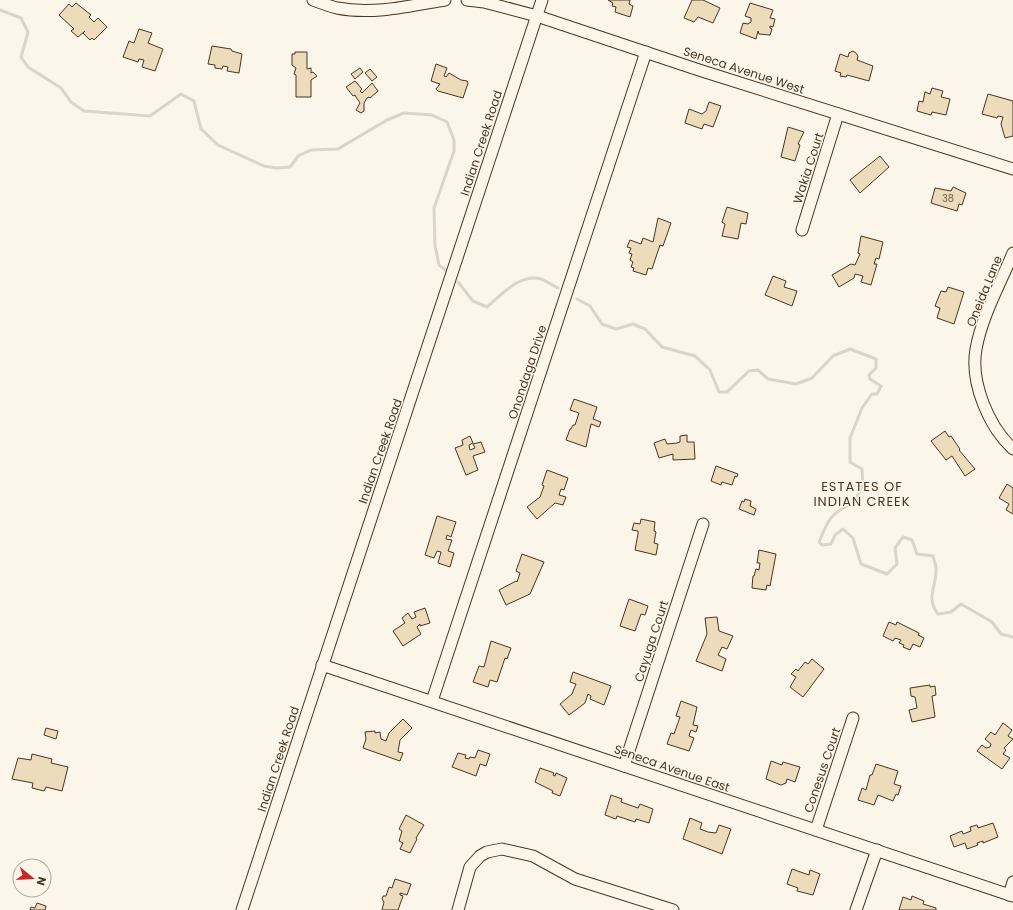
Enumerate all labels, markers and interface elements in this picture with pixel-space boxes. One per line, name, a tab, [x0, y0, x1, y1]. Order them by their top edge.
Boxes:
street label: Seneca Avenue West	[681, 42, 807, 98]
street label: Indian Creek Road	[456, 88, 506, 198]
street label: Wakia Court	[789, 130, 827, 206]
house number: 38	[942, 191, 954, 206]
street label: Oneida Lane	[962, 253, 1006, 329]
street label: Onondaga Drive	[504, 323, 550, 421]
street label: Indian Creek Road	[354, 396, 406, 506]
district label: ESTATES OF INDIAN CREEK	[813, 477, 911, 511]
street label: Cayuga Court	[630, 598, 672, 684]
street label: Indian Creek Road	[253, 704, 303, 814]
street label: Conesus Court	[799, 725, 845, 815]
street label: Seneca Avenue East	[612, 740, 732, 796]
north arrow	[12, 858, 52, 898]
text: N	[33, 875, 50, 888]

